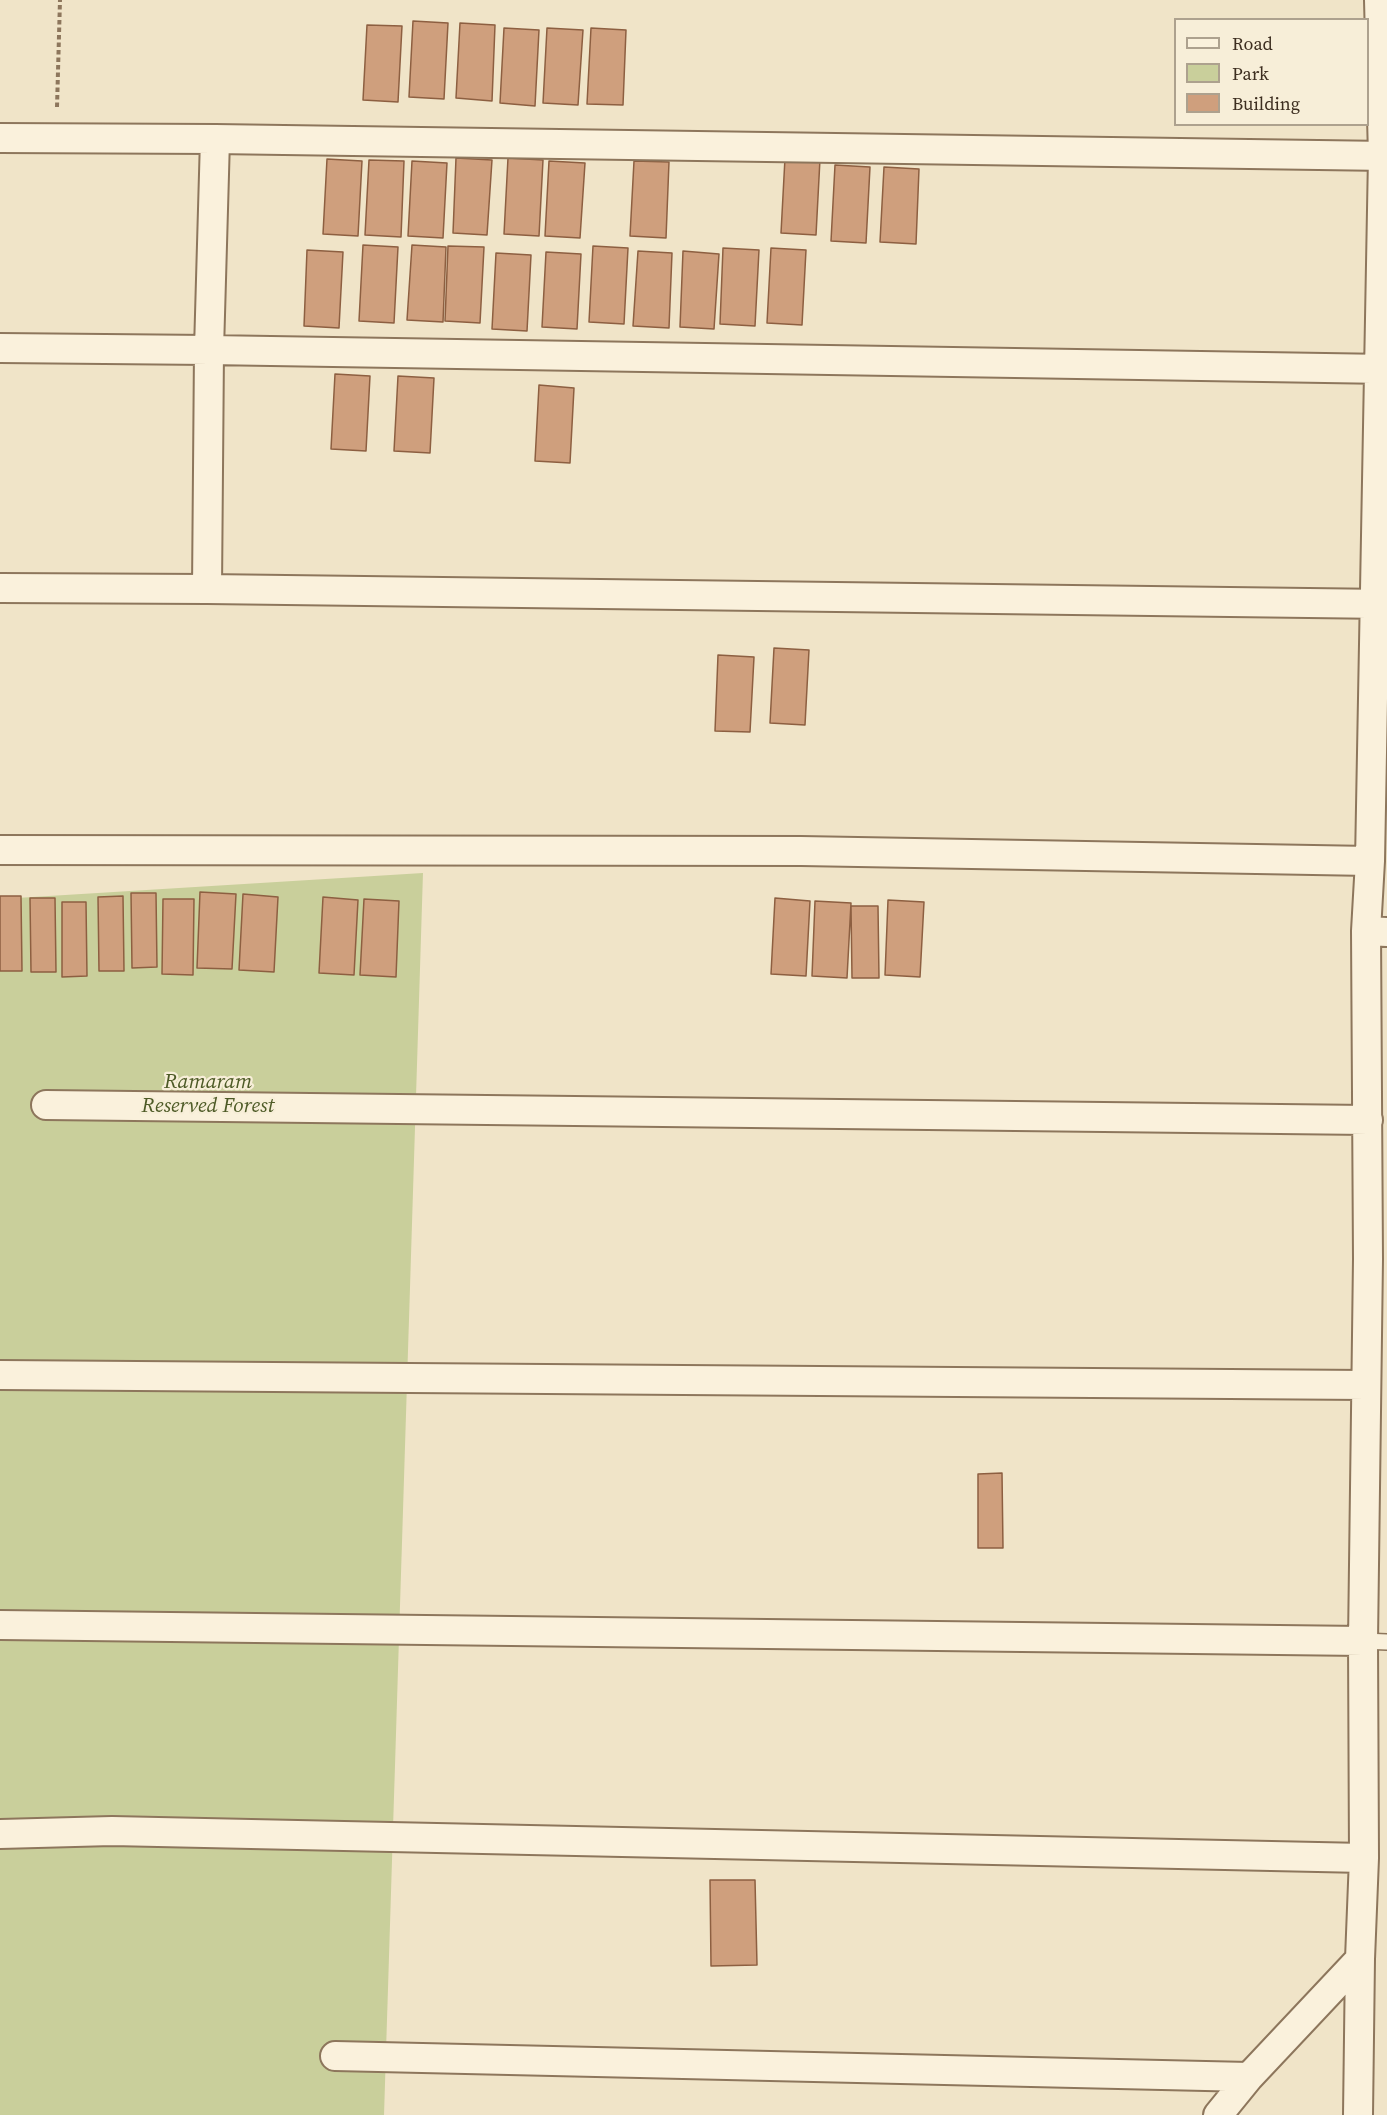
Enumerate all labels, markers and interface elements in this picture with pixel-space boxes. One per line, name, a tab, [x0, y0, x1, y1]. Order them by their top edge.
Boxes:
legend	[1174, 18, 1369, 126]
text: Road	[1232, 31, 1273, 56]
text: Park	[1232, 61, 1269, 86]
text: Building	[1232, 91, 1300, 116]
park label: Ramaram Reserved Forest	[142, 1070, 274, 1120]

